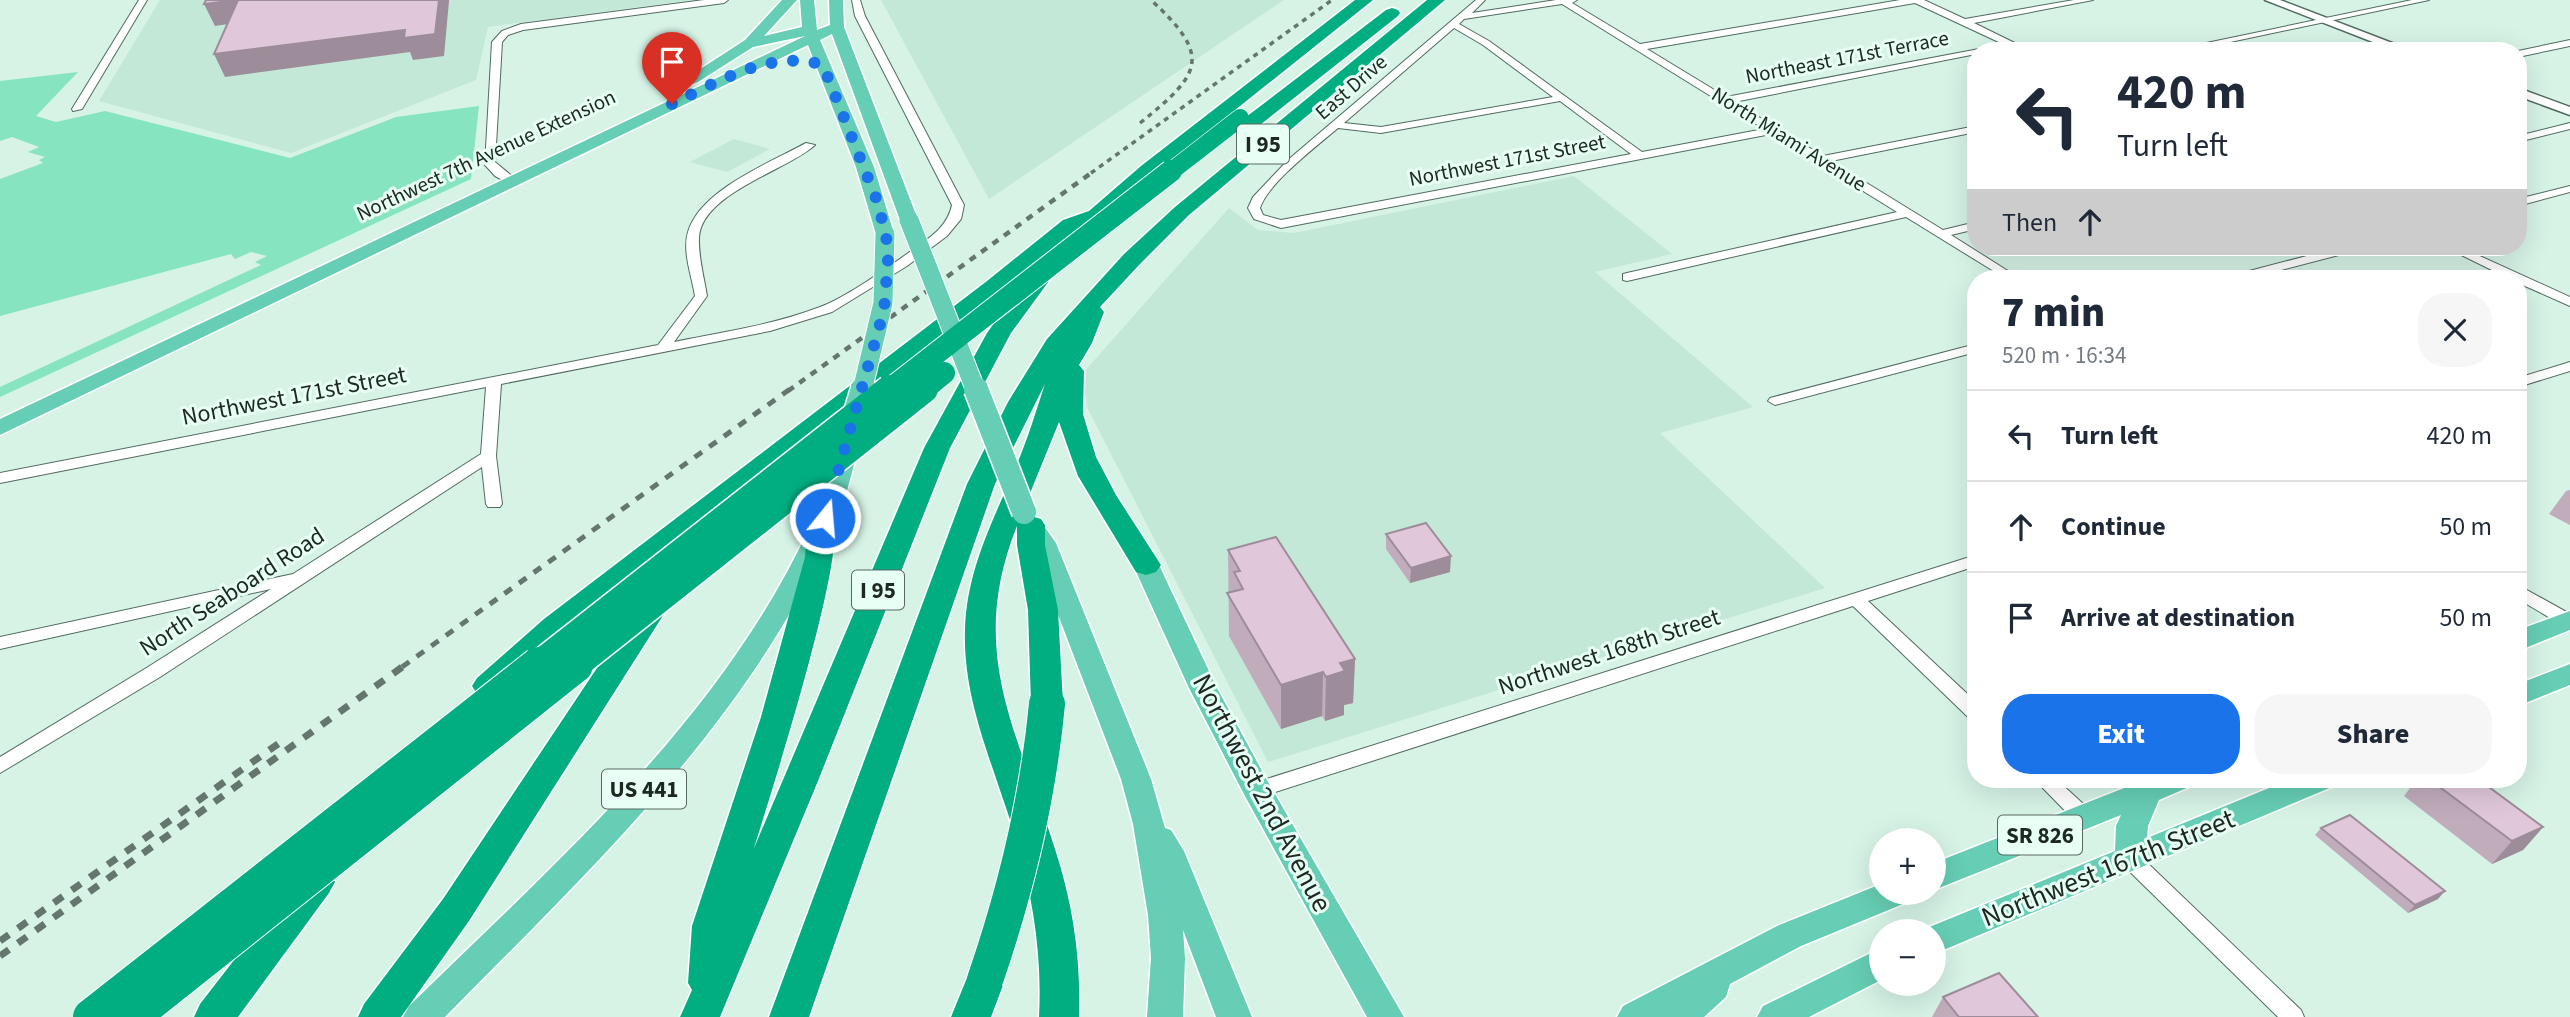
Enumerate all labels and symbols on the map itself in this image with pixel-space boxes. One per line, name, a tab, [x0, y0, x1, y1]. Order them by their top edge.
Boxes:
street label: Northeast 171st Terrace	[1743, 23, 1951, 91]
pin	[642, 32, 702, 104]
street label: East Drive	[1308, 47, 1394, 127]
street label: North Miami Avenue	[1706, 79, 1872, 199]
street label: Northwest 7th Avenue Extension	[352, 82, 620, 228]
road number: I 95	[1237, 125, 1289, 164]
street label: Northwest 171st Street	[1406, 126, 1608, 194]
street label: Northwest 171st Street	[179, 357, 409, 435]
position arrow	[788, 481, 862, 555]
street label: North Seaboard Road	[132, 519, 332, 665]
road number: I 95	[852, 570, 904, 610]
street label: Northwest 168th Street	[1494, 600, 1724, 704]
street label: Northwest 2nd Avenue	[1182, 667, 1342, 919]
road number: US 441	[602, 769, 686, 808]
street label: Northwest 167th Street	[1975, 799, 2241, 937]
road number: SR 826	[1998, 816, 2082, 855]

